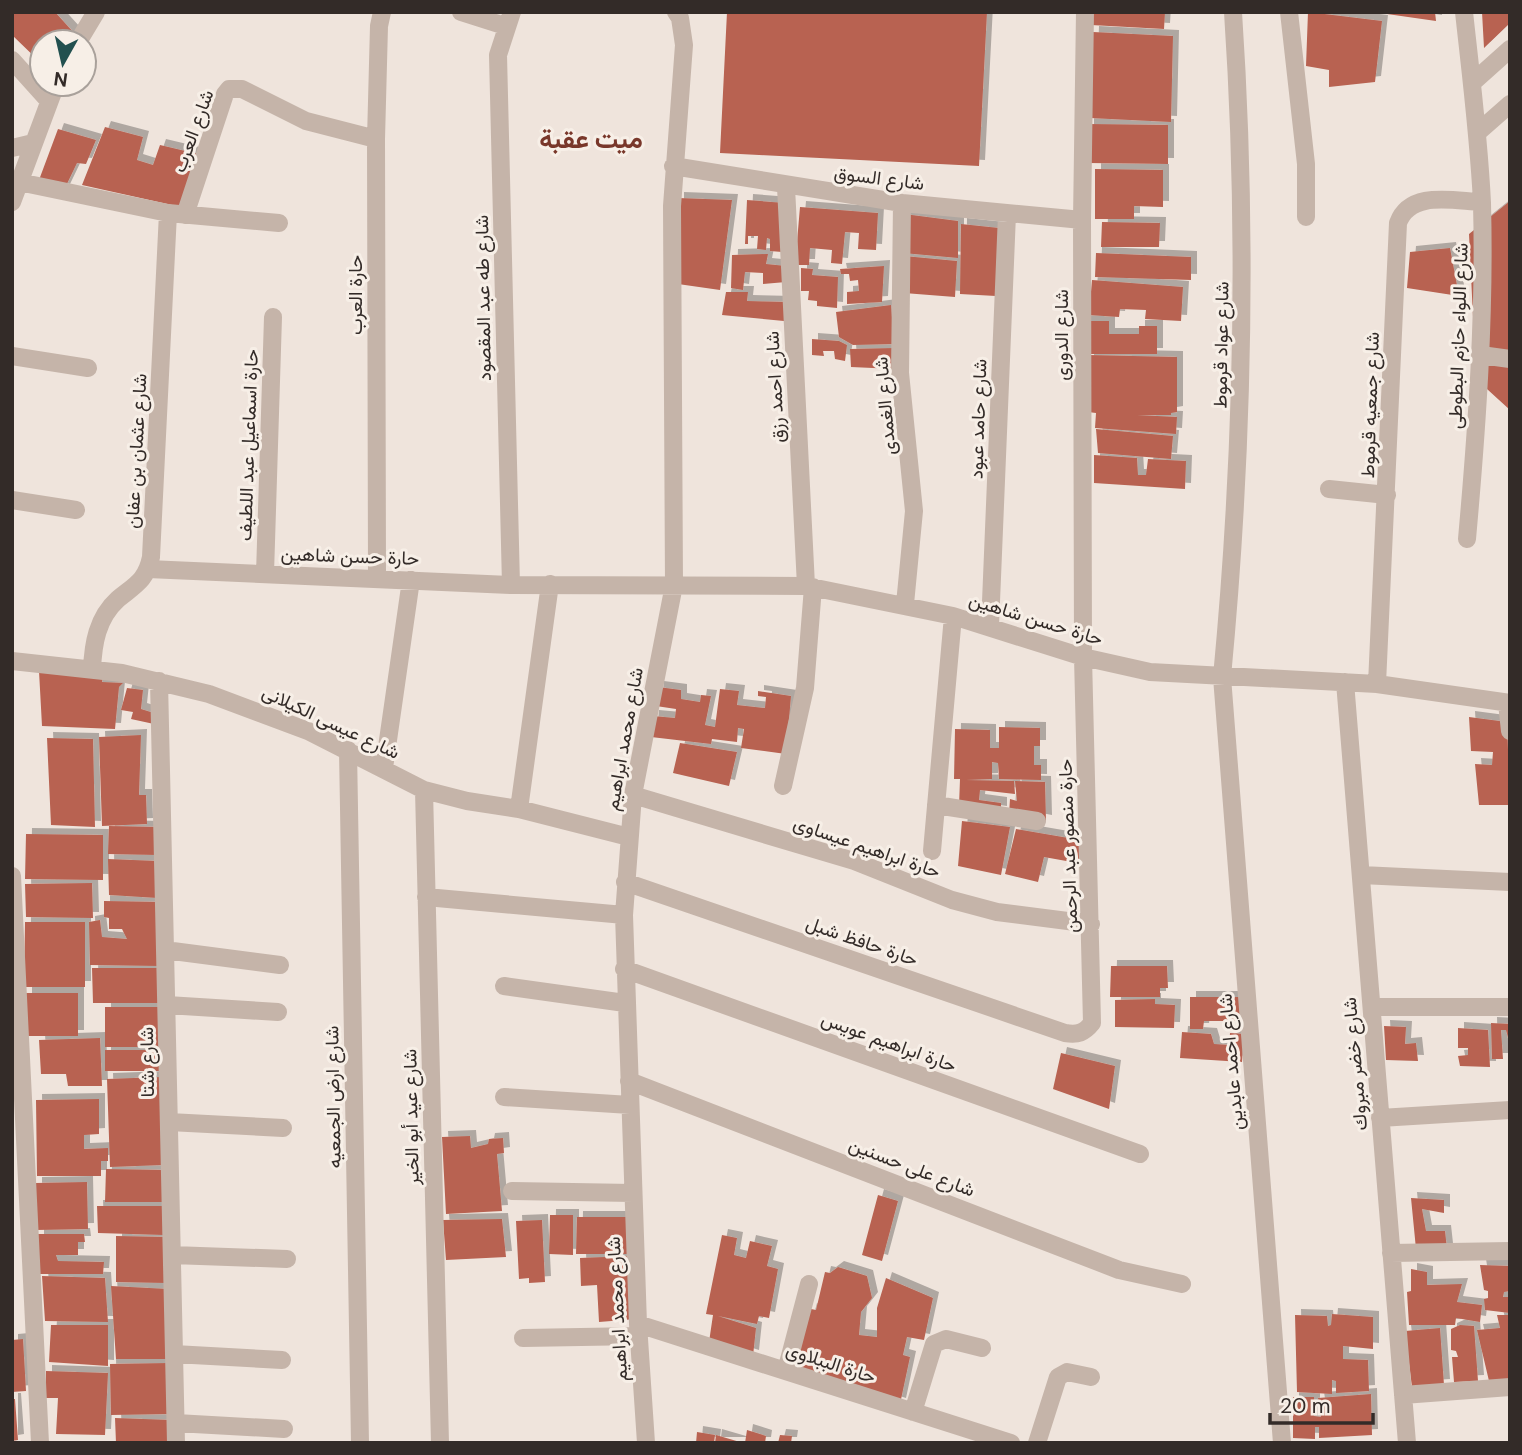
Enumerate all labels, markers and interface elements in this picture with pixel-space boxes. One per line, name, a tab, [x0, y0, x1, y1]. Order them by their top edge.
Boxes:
north arrow	[28, 28, 98, 98]
text: N	[52, 66, 69, 93]
street label: شارع العرب	[166, 86, 220, 176]
district label: ميت عقبة	[539, 122, 643, 156]
street label: شارع السوق	[832, 160, 926, 196]
street label: شارع طه عبد المقصود	[469, 215, 497, 381]
street label: شارع اللواء حازم البطوطى	[1442, 242, 1474, 430]
street label: حارة العرب	[343, 255, 368, 335]
street label: شارع عواد قرموط	[1207, 281, 1235, 409]
street label: شارع الدورى	[1049, 289, 1074, 381]
street label: شارع احمد رزق	[760, 331, 790, 443]
street label: شارع جمعيه قرموط	[1355, 331, 1385, 479]
street label: حارة اسماعيل عبد اللطيف	[232, 349, 264, 541]
street label: شارع الغمدى	[868, 356, 902, 456]
street label: شارع حامد عبود	[963, 358, 993, 480]
street label: شارع عثمان بن عفان	[119, 373, 153, 529]
street label: حارة حسن شاهين	[280, 541, 420, 571]
street label: حارة حسن شاهين	[966, 587, 1106, 651]
street label: شارع محمد ابراهيم	[599, 665, 649, 813]
street label: شارع عيسى الكيلانى	[258, 679, 404, 765]
street label: حارة منصور عبد الرحمن	[1052, 759, 1084, 933]
street label: حارة ابراهيم عيساوى	[790, 810, 944, 884]
street label: حارة حافظ شبل	[803, 910, 921, 972]
street label: شارع احمد عابدين	[1213, 993, 1249, 1131]
street label: شارع خضر مبروك	[1337, 996, 1373, 1132]
street label: حارة ابراهيم عويس	[818, 1006, 960, 1078]
street label: شارع ارض الجمعيه	[319, 1025, 347, 1169]
street label: شارع شتا	[134, 1027, 160, 1097]
street label: شارع عيد أبو الخير	[397, 1049, 425, 1186]
street label: شارع على حسنين	[845, 1131, 979, 1203]
street label: شارع محمد ابراهيم	[601, 1236, 633, 1382]
street label: حارة الببلاوى	[783, 1337, 879, 1389]
scale bar	[1270, 1382, 1373, 1426]
text: 20 m	[1280, 1392, 1331, 1420]

